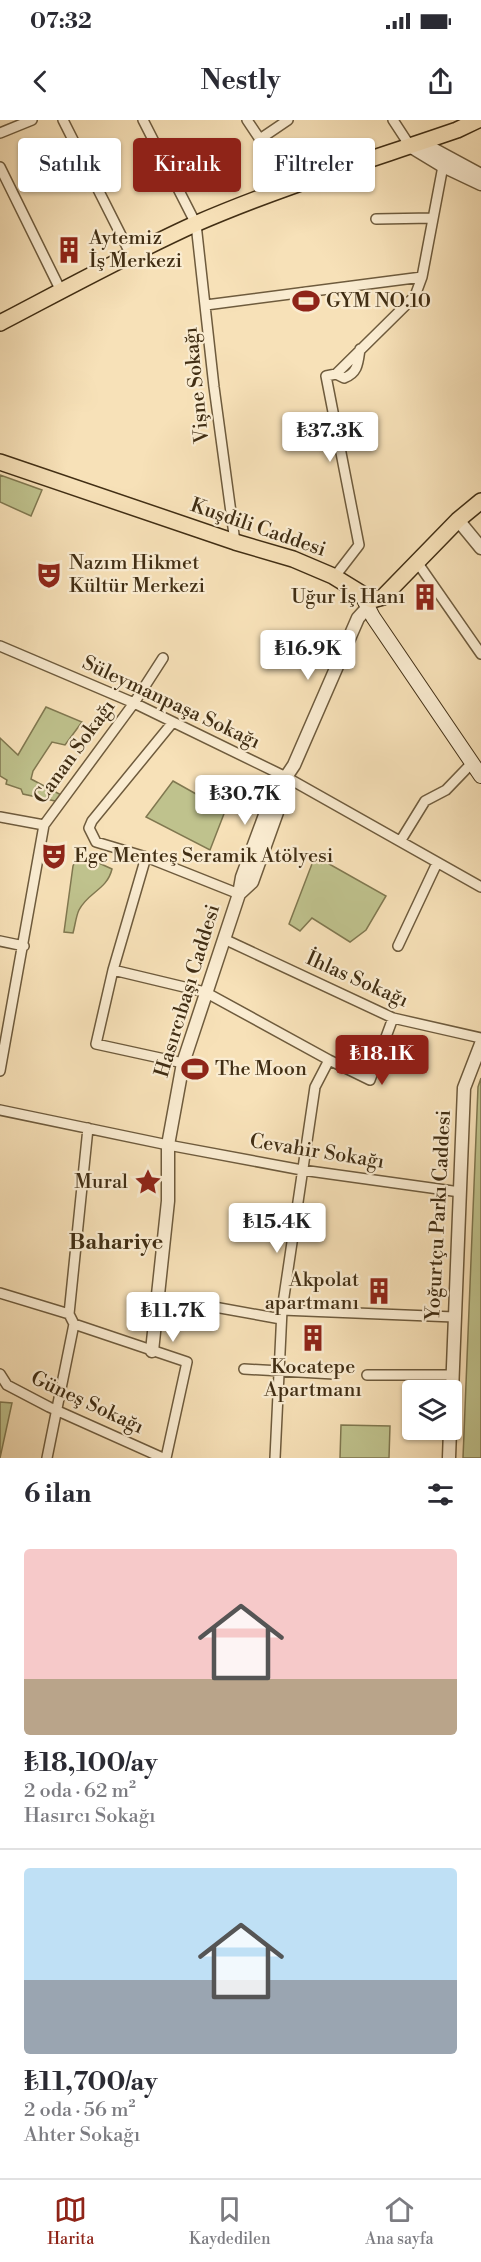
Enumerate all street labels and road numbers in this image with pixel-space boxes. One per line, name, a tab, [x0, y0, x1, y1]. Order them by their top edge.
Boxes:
street label: Vişne Sokağı	[178, 325, 216, 445]
street label: Kuşdili Caddesi	[187, 493, 329, 563]
street label: Süleymanpaşa Sokağı	[78, 651, 264, 755]
street label: Canan Sokağı	[29, 695, 121, 809]
street label: Hasırcıbaşı Caddesi	[150, 901, 226, 1081]
street label: İhlas Sokağı	[302, 945, 413, 1014]
street label: Yoğurtçu Parkı Caddesi	[421, 1109, 457, 1322]
street label: Cevahir Sokağı	[248, 1129, 386, 1175]
street label: Güneş Sokağı	[26, 1366, 148, 1440]

